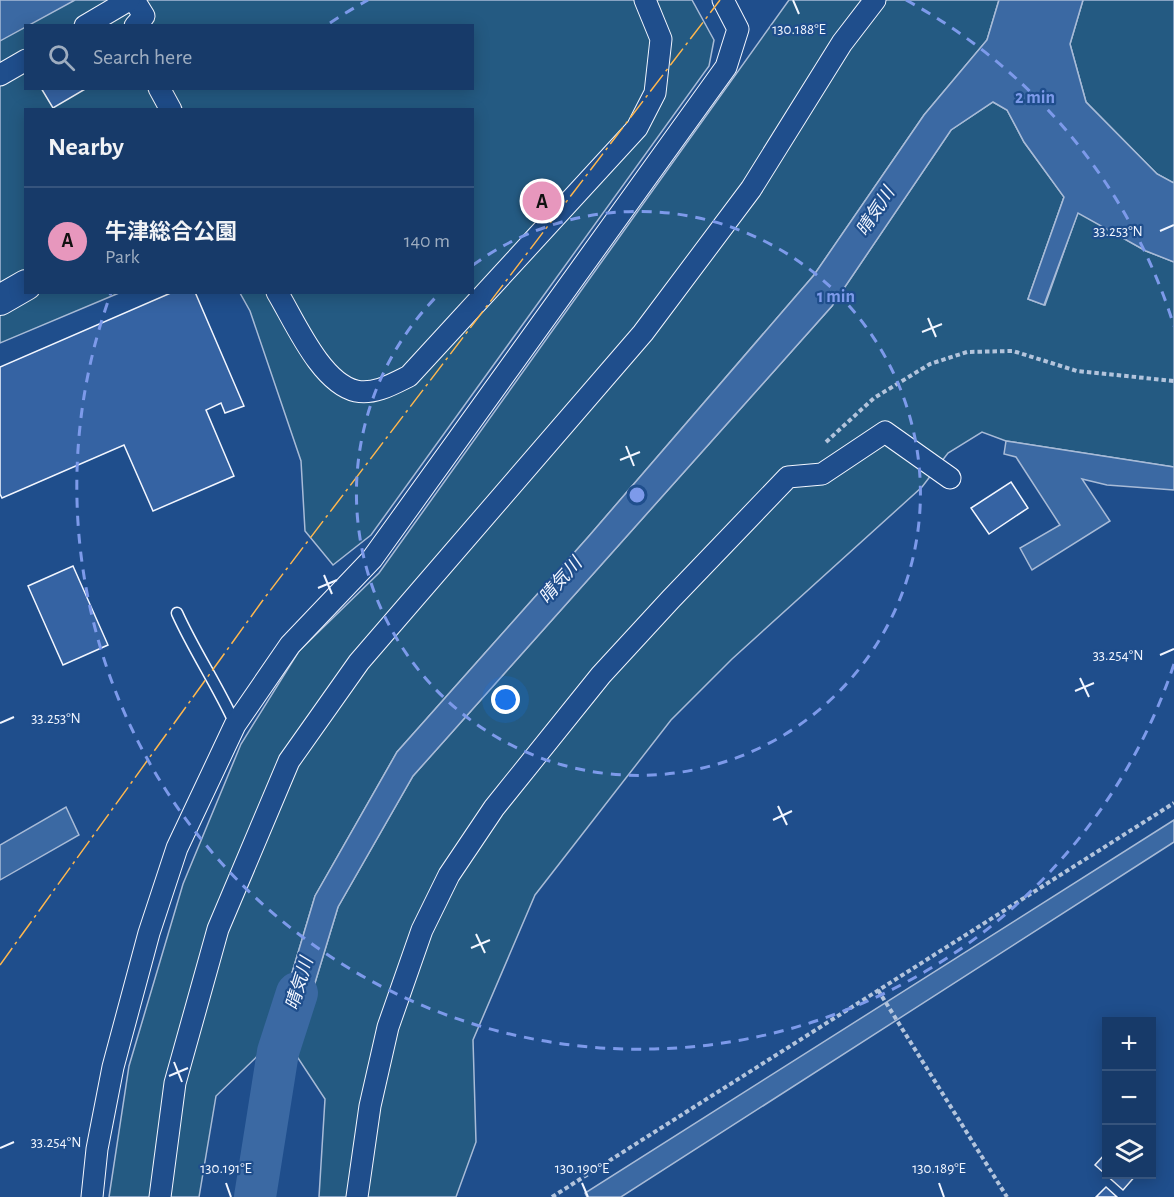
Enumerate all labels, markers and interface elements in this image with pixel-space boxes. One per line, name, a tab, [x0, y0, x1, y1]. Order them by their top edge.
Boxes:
text: 130.188°E	[772, 22, 826, 37]
search box	[24, 24, 474, 90]
icon: search	[45, 41, 78, 74]
text: Search here	[93, 46, 192, 68]
text: 2 min	[1015, 89, 1055, 107]
text: Nearby	[48, 134, 124, 160]
pin: A	[522, 178, 562, 224]
water label: 晴気川	[852, 182, 899, 240]
text: 牛津総合公園	[105, 221, 237, 243]
text: 33.253°N	[1093, 224, 1143, 239]
text: A	[62, 231, 74, 251]
text: 140 m	[404, 231, 450, 251]
text: Park	[105, 247, 140, 267]
text: 1 min	[817, 288, 855, 306]
centre of rings	[627, 485, 647, 505]
water label: 晴気川	[535, 552, 587, 607]
text: 33.254°N	[1093, 648, 1143, 663]
your location	[491, 685, 520, 714]
text: 33.253°N	[31, 711, 81, 726]
water label: 晴気川	[282, 953, 317, 1012]
map controls	[1102, 1017, 1156, 1179]
button: +	[1102, 1017, 1156, 1071]
button: −	[1102, 1071, 1156, 1125]
button: layers	[1102, 1125, 1156, 1179]
text: 33.254°N	[31, 1135, 81, 1150]
text: 130.191°E	[200, 1161, 252, 1176]
text: 130.190°E	[555, 1161, 609, 1176]
text: 130.189°E	[912, 1161, 966, 1176]

